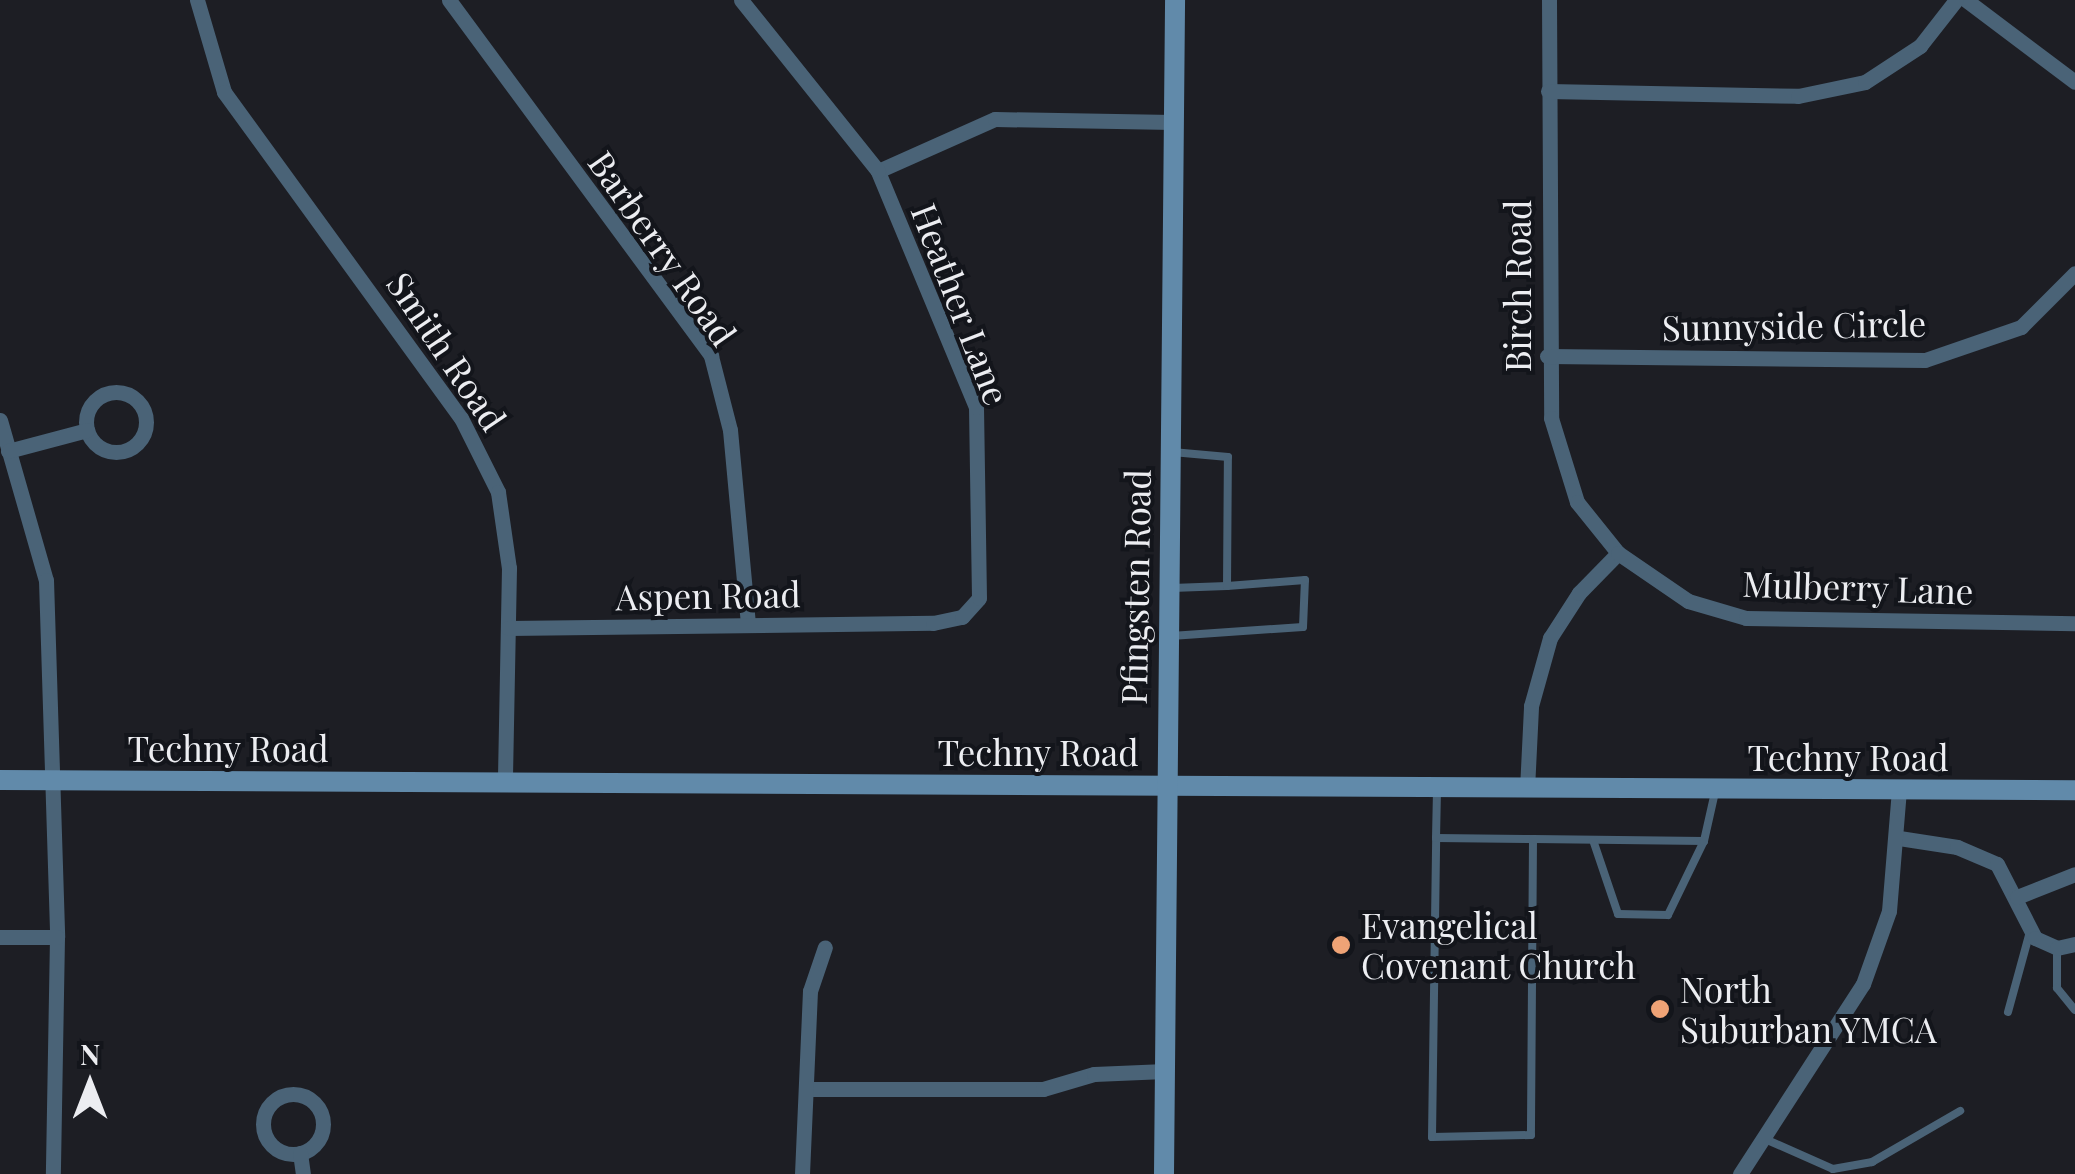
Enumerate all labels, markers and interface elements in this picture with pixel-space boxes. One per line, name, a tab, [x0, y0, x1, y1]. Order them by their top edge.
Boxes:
street label: Barberry Road	[580, 142, 746, 354]
street label: Heather Lane	[903, 197, 1019, 411]
street label: Birch Road	[1496, 200, 1538, 372]
street label: Smith Road	[379, 264, 515, 438]
street label: Sunnyside Circle	[1661, 302, 1927, 348]
street label: Pfingsten Road	[1112, 469, 1158, 705]
street label: Mulberry Lane	[1741, 562, 1975, 612]
street label: Aspen Road	[615, 572, 801, 618]
street label: Techny Road	[127, 727, 329, 769]
street label: Techny Road	[937, 731, 1139, 773]
street label: Techny Road	[1747, 736, 1949, 778]
place label: Evangelical Covenant Church	[1361, 904, 1636, 986]
marker: Evangelical Covenant Church	[1330, 934, 1352, 956]
place label: North Suburban YMCA	[1680, 968, 1938, 1050]
marker: North Suburban YMCA	[1649, 998, 1671, 1020]
north arrow	[40, 1034, 140, 1134]
text: N	[80, 1035, 100, 1072]

